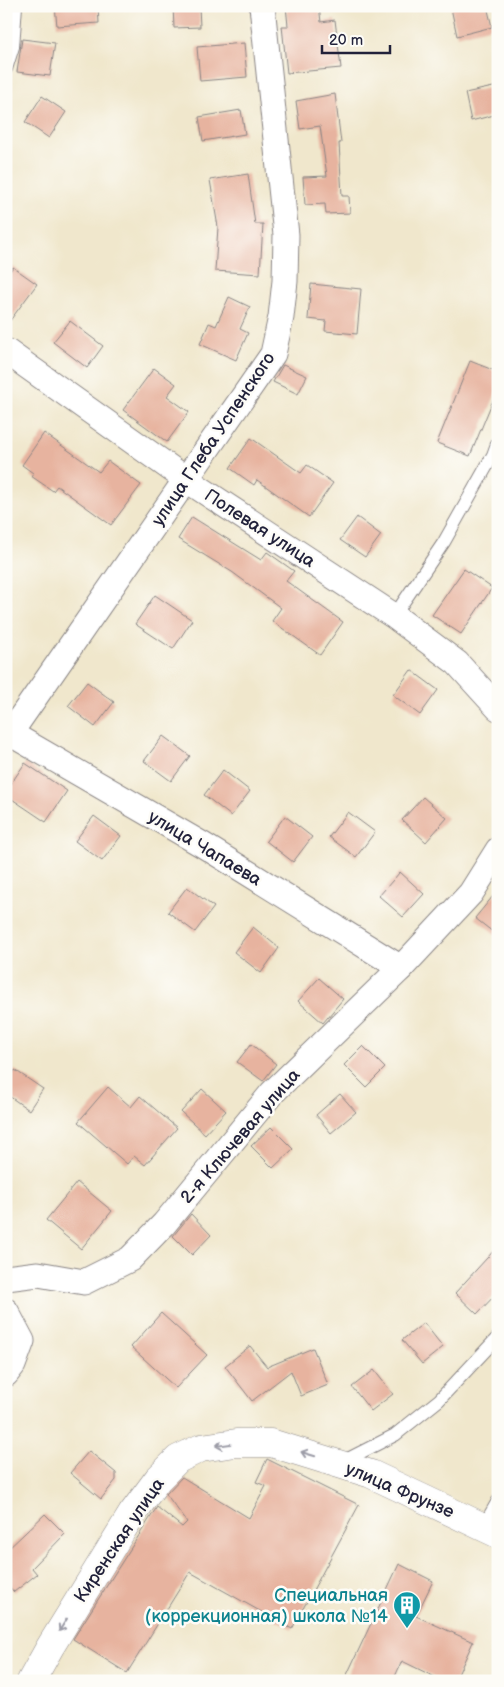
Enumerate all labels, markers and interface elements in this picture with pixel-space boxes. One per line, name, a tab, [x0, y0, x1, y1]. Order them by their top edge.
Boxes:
scale bar	[322, 22, 389, 54]
text: 20 m	[329, 31, 363, 50]
street label: улица Глеба Успенского	[147, 348, 279, 530]
street label: Полевая улица	[200, 485, 319, 572]
street label: улица Чапаева	[144, 806, 265, 891]
street label: 2-я Ключевая улица	[176, 1065, 305, 1208]
one-way arrow	[215, 1440, 231, 1450]
one-way arrow	[300, 1449, 316, 1459]
street label: улица Фрунзе	[342, 1458, 457, 1523]
street label: Киренская улица	[70, 1474, 169, 1606]
place label: Специальная (коррекционная) школа №14	[145, 1585, 388, 1627]
building icon: Специальная (коррекционная) школа №14	[392, 1590, 422, 1629]
one-way arrow	[58, 1618, 68, 1632]

